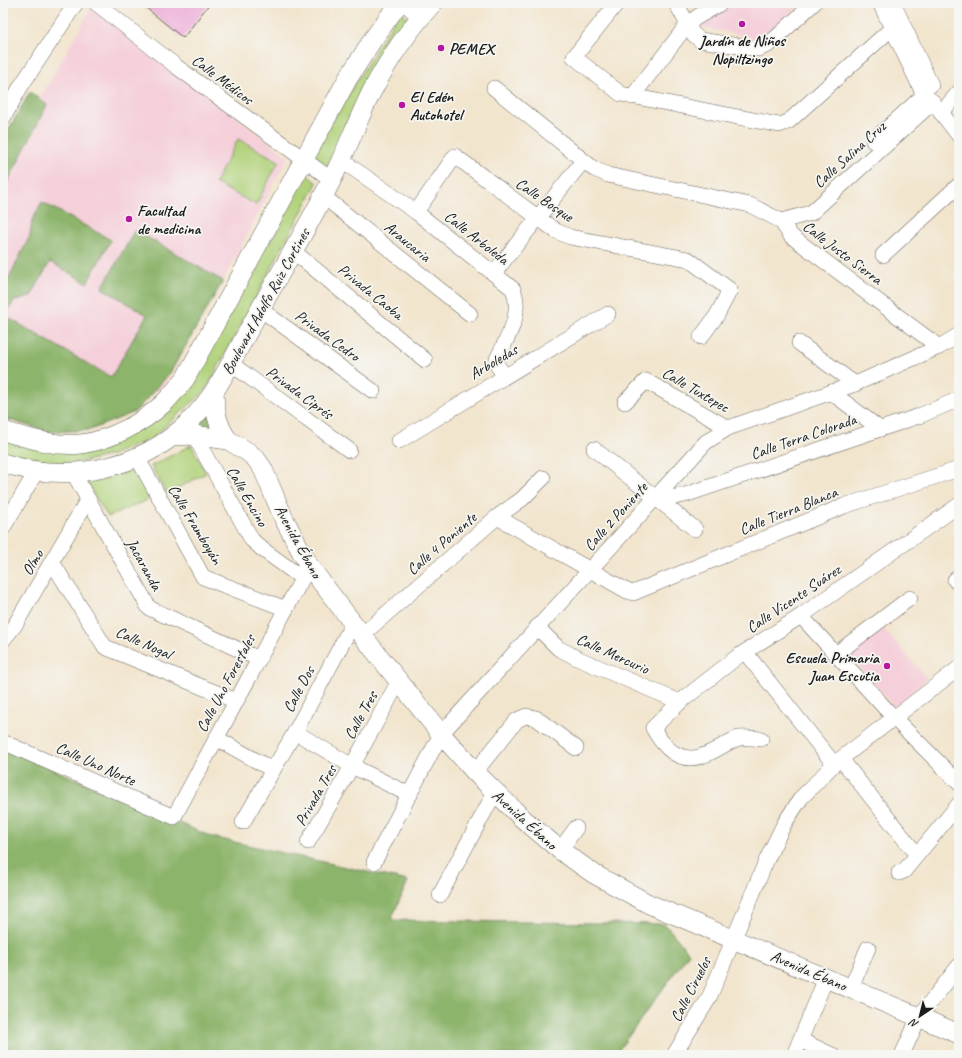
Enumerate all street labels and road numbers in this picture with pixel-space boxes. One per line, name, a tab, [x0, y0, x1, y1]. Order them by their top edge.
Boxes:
street label: Calle Médicos	[188, 50, 258, 110]
street label: Calle Salina Cruz	[809, 116, 891, 193]
street label: Calle Bosque	[512, 173, 579, 227]
street label: Calle Arboleda	[440, 206, 514, 270]
street label: Calle Justo Sierra	[799, 216, 887, 290]
street label: Araucaria	[380, 217, 436, 267]
street label: Boulevard Adolfo Ruiz Cortines	[217, 224, 315, 378]
street label: Privada Caoba	[334, 259, 408, 325]
street label: Privada Cedro	[291, 306, 366, 367]
street label: Arboledas	[466, 339, 522, 384]
street label: Privada Ciprés	[262, 362, 338, 425]
street label: Calle Tuxtepec	[658, 363, 734, 418]
street label: Calle Terra Colorada	[748, 409, 860, 464]
street label: Calle Encino	[222, 463, 273, 531]
street label: Calle 2 Poniente	[580, 477, 653, 555]
street label: Calle Framboyán	[163, 481, 227, 569]
street label: Calle Tierra Blanca	[737, 482, 841, 540]
street label: Avenida Ébano	[270, 501, 328, 584]
street label: Calle 4 Poniente	[403, 507, 482, 579]
street label: Jacaranda	[121, 534, 167, 595]
street label: Olmo	[17, 545, 49, 579]
street label: Calle Vicente Suárez	[743, 559, 846, 638]
street label: Calle Nogal	[113, 622, 178, 665]
street label: Calle Mercurio	[573, 629, 653, 679]
street label: Calle Uno Forestales	[192, 630, 261, 736]
street label: Calle Dos	[278, 662, 320, 716]
street label: Calle Tres	[340, 687, 383, 743]
street label: Calle Uno Norte	[53, 738, 140, 791]
street label: Privada Tres	[290, 760, 342, 830]
street label: Avenida Ébano	[488, 785, 563, 856]
street label: Avenida Ébano	[768, 946, 852, 997]
street label: Calle Ciruelos	[666, 952, 716, 1025]

